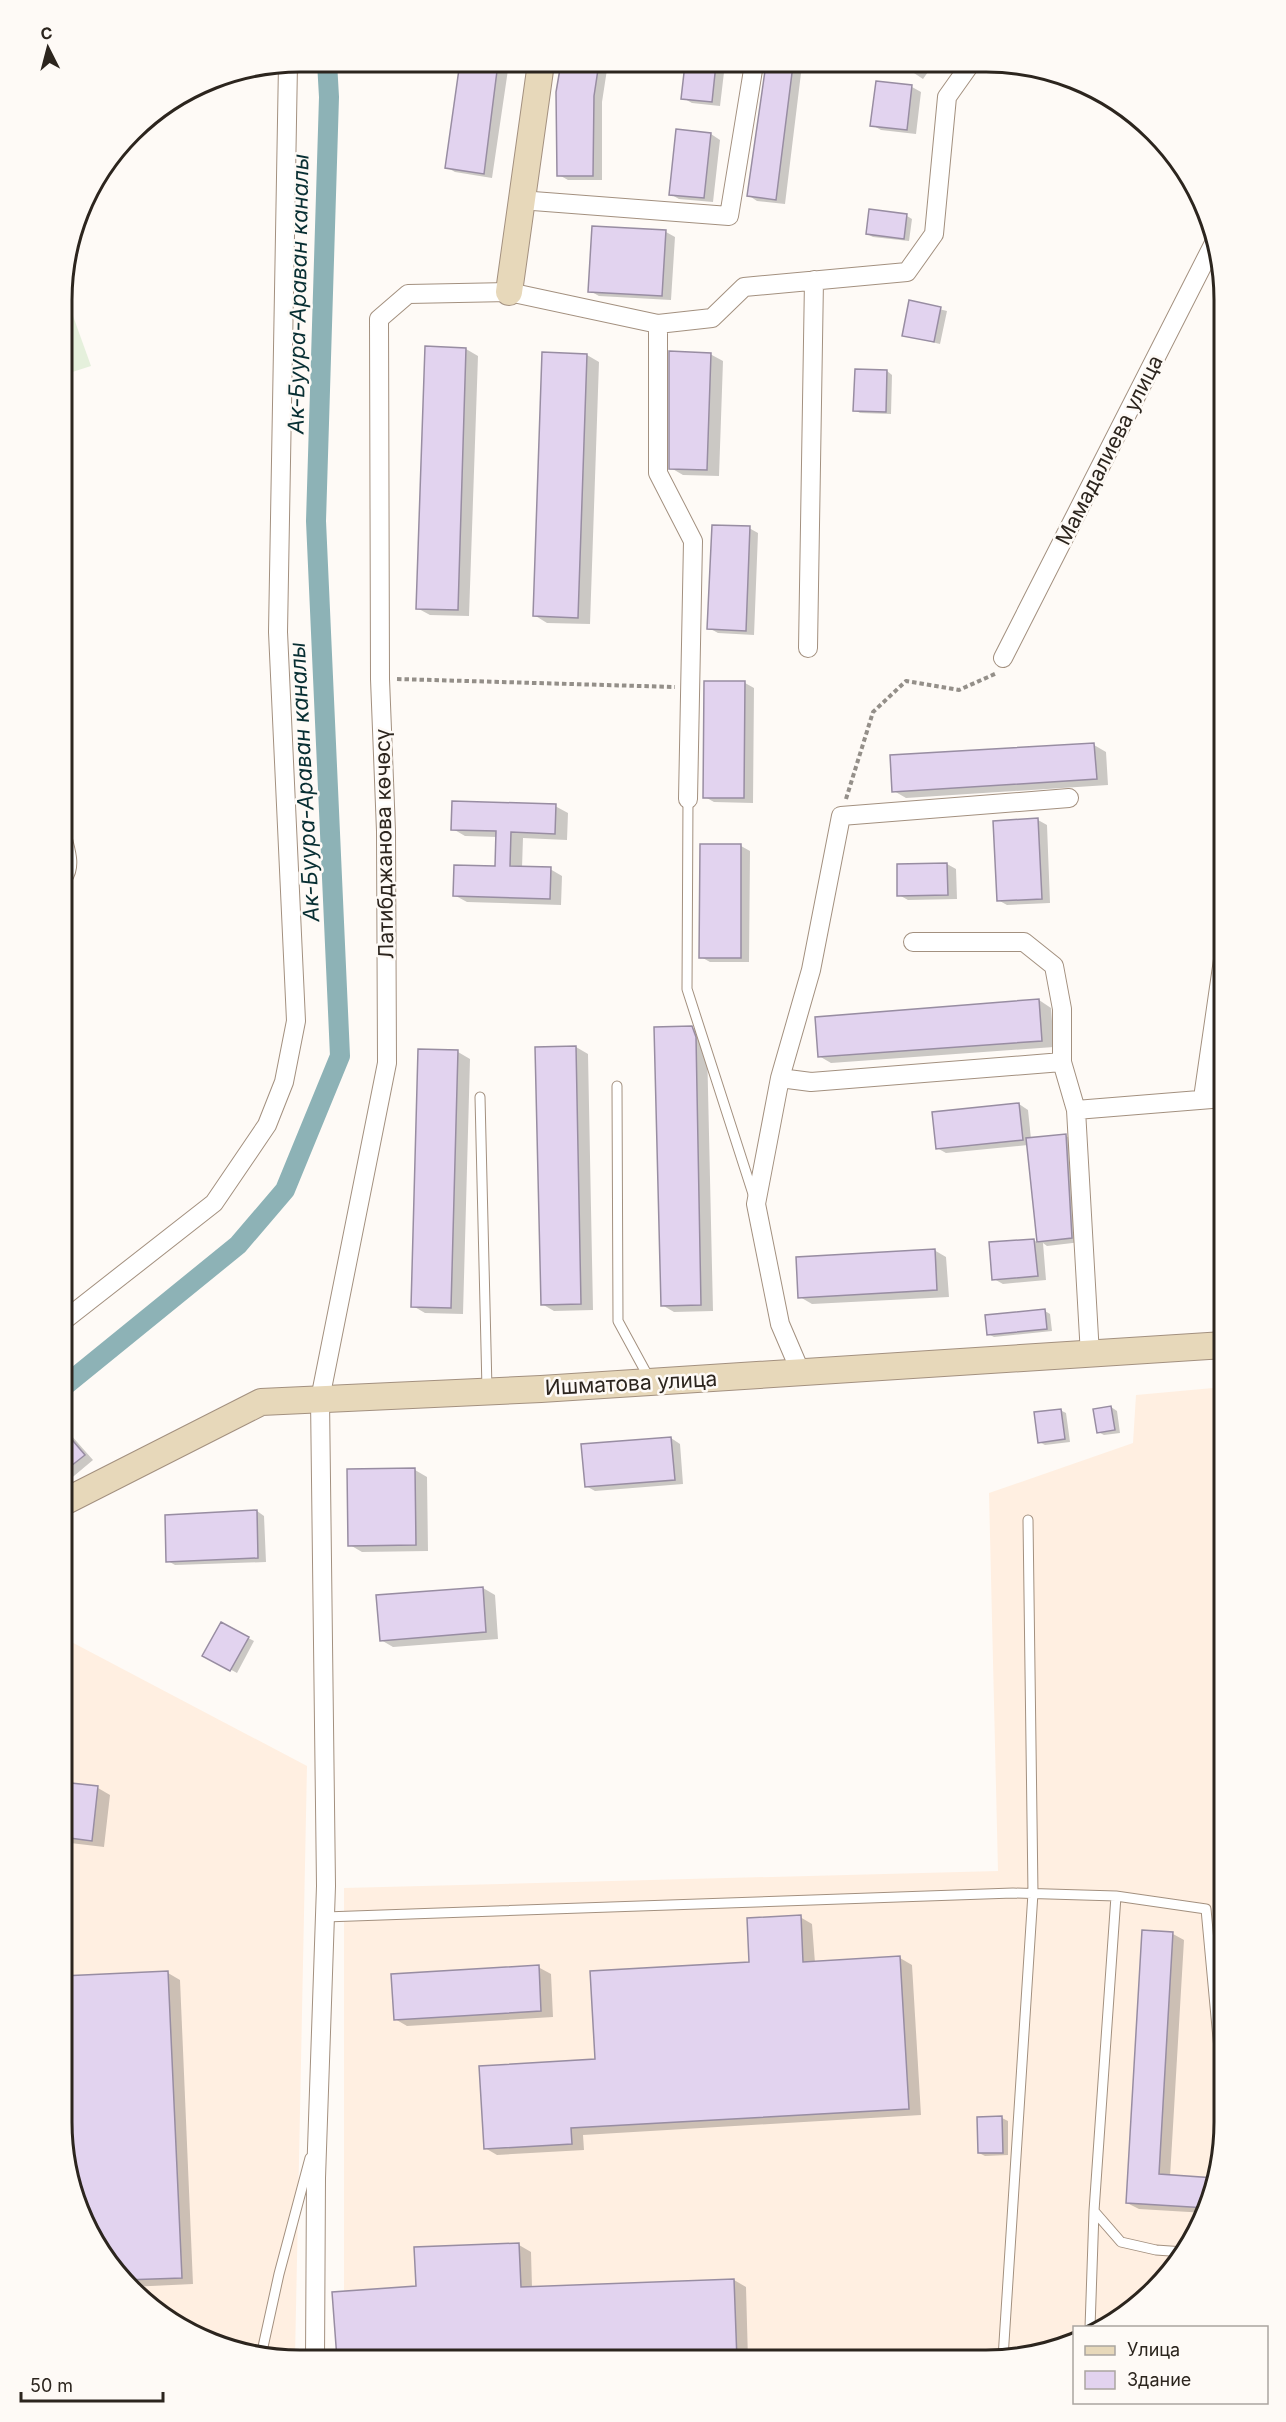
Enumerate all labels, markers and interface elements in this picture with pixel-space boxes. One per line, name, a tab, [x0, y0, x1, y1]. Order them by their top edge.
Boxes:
north arrow	[18, 18, 78, 78]
text: С	[39, 23, 54, 44]
water label: Ак-Буура-Араван каналы	[283, 154, 313, 435]
street label: Мамадалиева улица	[1050, 351, 1168, 549]
water label: Ак-Буура-Араван каналы	[284, 641, 324, 924]
street label: Латибджанова көчөсү	[369, 728, 399, 960]
street label: Ишматова улица	[544, 1366, 718, 1400]
legend	[1073, 2326, 1268, 2404]
text: Улица	[1127, 2339, 1180, 2360]
scale bar	[21, 2365, 164, 2403]
text: Здание	[1127, 2369, 1191, 2390]
text: 50 m	[30, 2375, 73, 2396]

